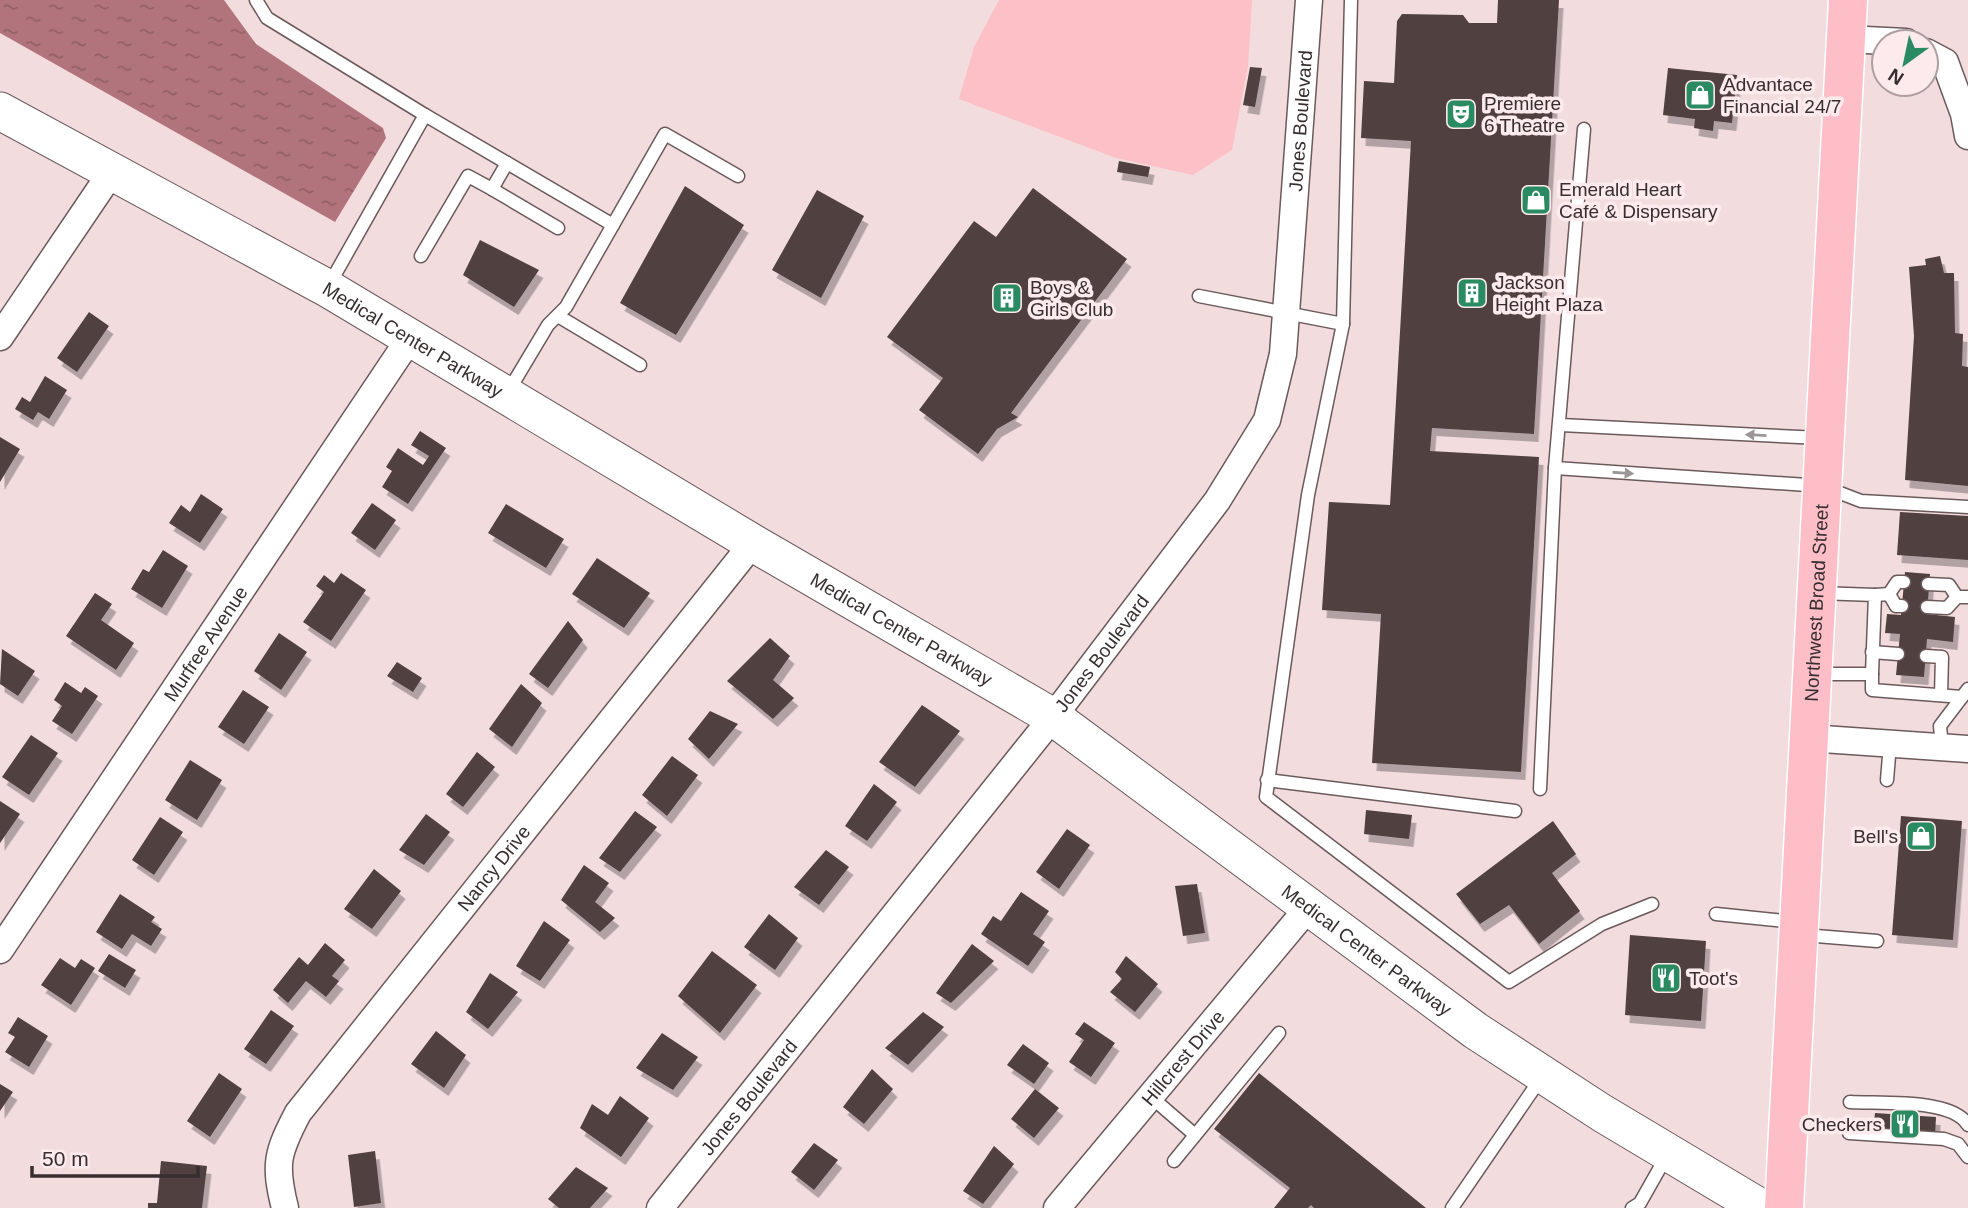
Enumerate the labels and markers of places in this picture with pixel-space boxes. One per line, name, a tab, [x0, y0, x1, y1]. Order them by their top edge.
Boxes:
place label: Advantace Financial 24/7	[1723, 74, 1841, 117]
shop icon: Advantace Financial 24/7	[1683, 78, 1717, 112]
place label: Premiere 6 Theatre	[1484, 93, 1565, 136]
theatre icon: Premiere 6 Theatre	[1444, 97, 1478, 131]
place label: Emerald Heart Café & Dispensary	[1559, 179, 1718, 222]
shop icon: Emerald Heart Café & Dispensary	[1519, 183, 1553, 217]
place label: Jackson Height Plaza	[1495, 272, 1603, 315]
building icon: Jackson Height Plaza	[1455, 276, 1489, 310]
place label: Boys & Girls Club	[1030, 277, 1113, 320]
building icon: Boys & Girls Club	[990, 281, 1024, 315]
shop icon: Bell's	[1904, 819, 1938, 853]
place label: Bell's	[1853, 826, 1898, 847]
restaurant icon: Toot's	[1649, 961, 1683, 995]
place label: Toot's	[1689, 968, 1738, 989]
restaurant icon: Checkers	[1888, 1107, 1922, 1141]
place label: Checkers	[1802, 1114, 1882, 1135]

